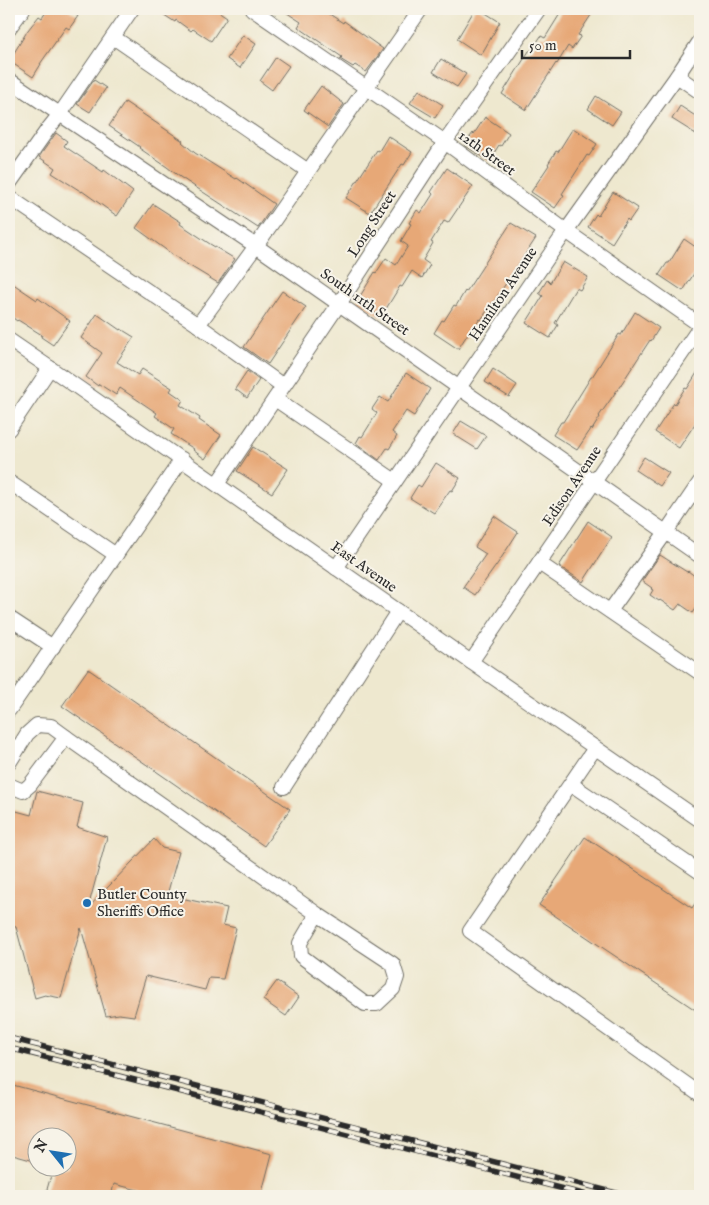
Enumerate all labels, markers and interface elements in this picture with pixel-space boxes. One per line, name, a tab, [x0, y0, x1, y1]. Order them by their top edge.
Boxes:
scale bar	[522, 28, 629, 60]
text: 50 m	[529, 36, 557, 55]
street label: 12th Street	[455, 126, 519, 180]
street label: Long Street	[343, 187, 401, 261]
street label: Hamilton Avenue	[465, 243, 542, 345]
street label: South 11th Street	[317, 264, 413, 340]
street label: Edison Avenue	[538, 442, 606, 530]
street label: East Avenue	[327, 537, 401, 597]
place label: Butler County Sheriffs Office	[97, 885, 187, 921]
marker: Butler County Sheriffs Office	[81, 897, 93, 909]
north arrow	[28, 1128, 78, 1178]
text: N	[30, 1136, 52, 1157]

